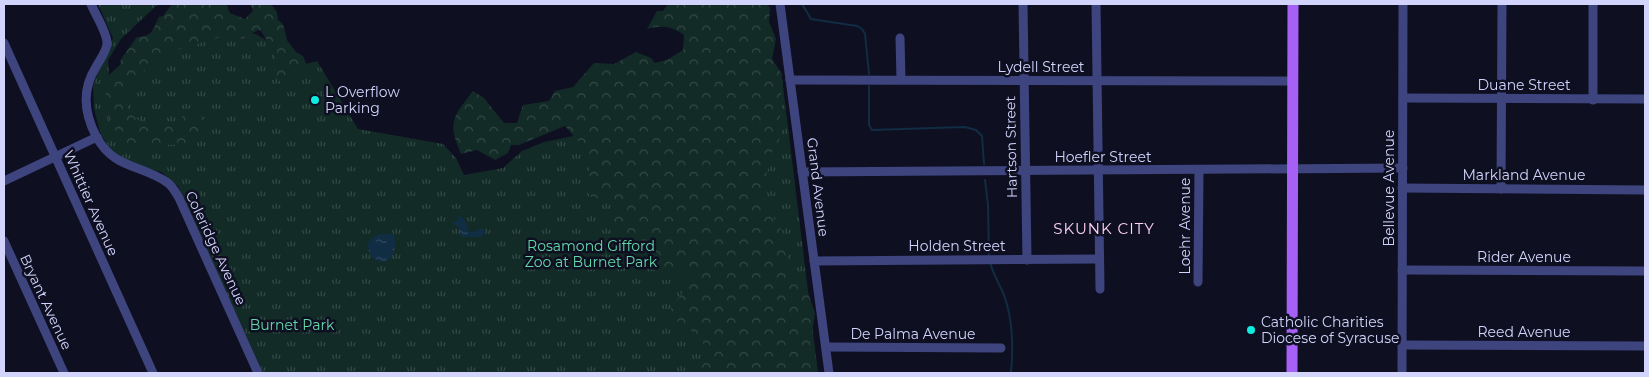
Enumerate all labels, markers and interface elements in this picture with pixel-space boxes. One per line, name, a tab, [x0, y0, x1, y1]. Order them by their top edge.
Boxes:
street label: Lydell Street	[997, 58, 1085, 76]
street label: Duane Street	[1477, 76, 1571, 94]
place label: L Overflow Parking	[325, 83, 400, 117]
marker: L Overflow Parking	[309, 94, 321, 106]
street label: Hartson Street	[1001, 95, 1021, 198]
street label: Bellevue Avenue	[1380, 130, 1398, 246]
street label: Grand Avenue	[803, 136, 833, 238]
street label: Whittier Avenue	[60, 147, 122, 259]
street label: Hoefler Street	[1054, 148, 1152, 166]
street label: Markland Avenue	[1463, 166, 1586, 184]
street label: Loehr Avenue	[1176, 178, 1194, 274]
street label: Coleridge Avenue	[182, 188, 250, 308]
district label: SKUNK CITY	[1053, 219, 1155, 238]
park label: Rosamond Gifford Zoo at Burnet Park	[525, 237, 658, 271]
street label: Holden Street	[908, 237, 1006, 255]
street label: Rider Avenue	[1477, 248, 1571, 266]
street label: Bryant Avenue	[16, 251, 76, 353]
place label: Catholic Charities Diocese of Syracuse	[1261, 313, 1400, 347]
park label: Burnet Park	[250, 316, 335, 334]
street label: Reed Avenue	[1477, 323, 1571, 341]
marker: Catholic Charities Diocese of Syracuse	[1245, 324, 1257, 336]
street label: De Palma Avenue	[850, 325, 976, 343]

